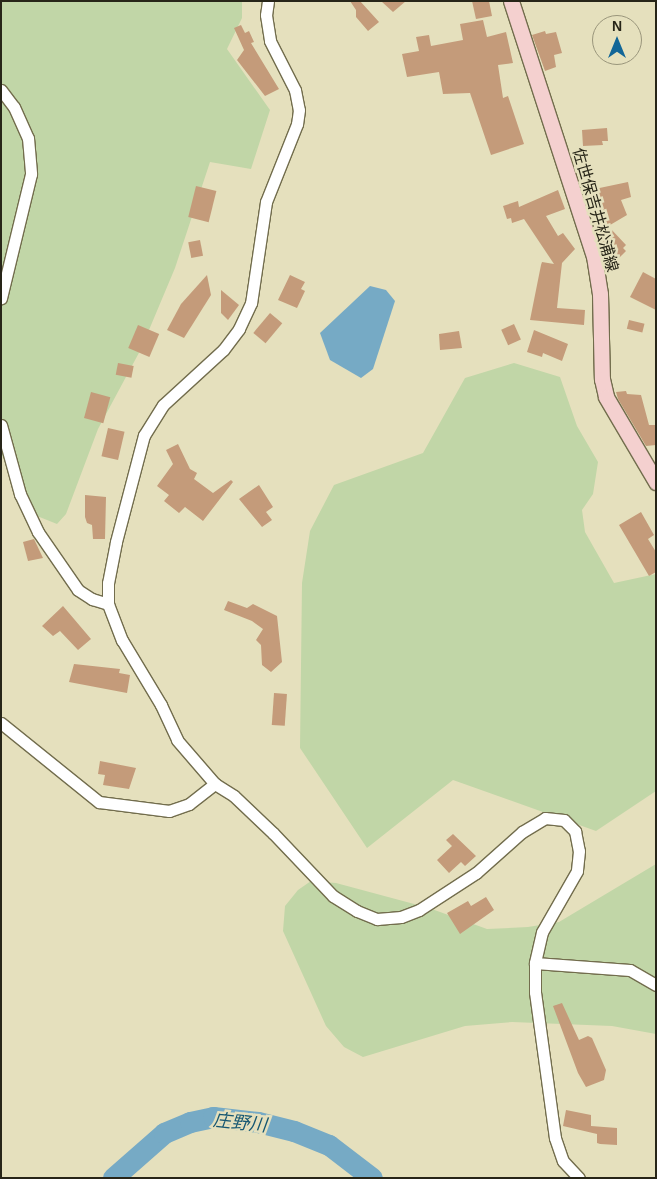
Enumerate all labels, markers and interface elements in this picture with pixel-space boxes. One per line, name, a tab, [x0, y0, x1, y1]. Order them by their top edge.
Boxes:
north arrow	[592, 15, 642, 65]
text: N	[612, 18, 622, 34]
street label: 佐世保吉井松浦線	[568, 146, 622, 274]
water label: 庄野川	[212, 1109, 268, 1137]

